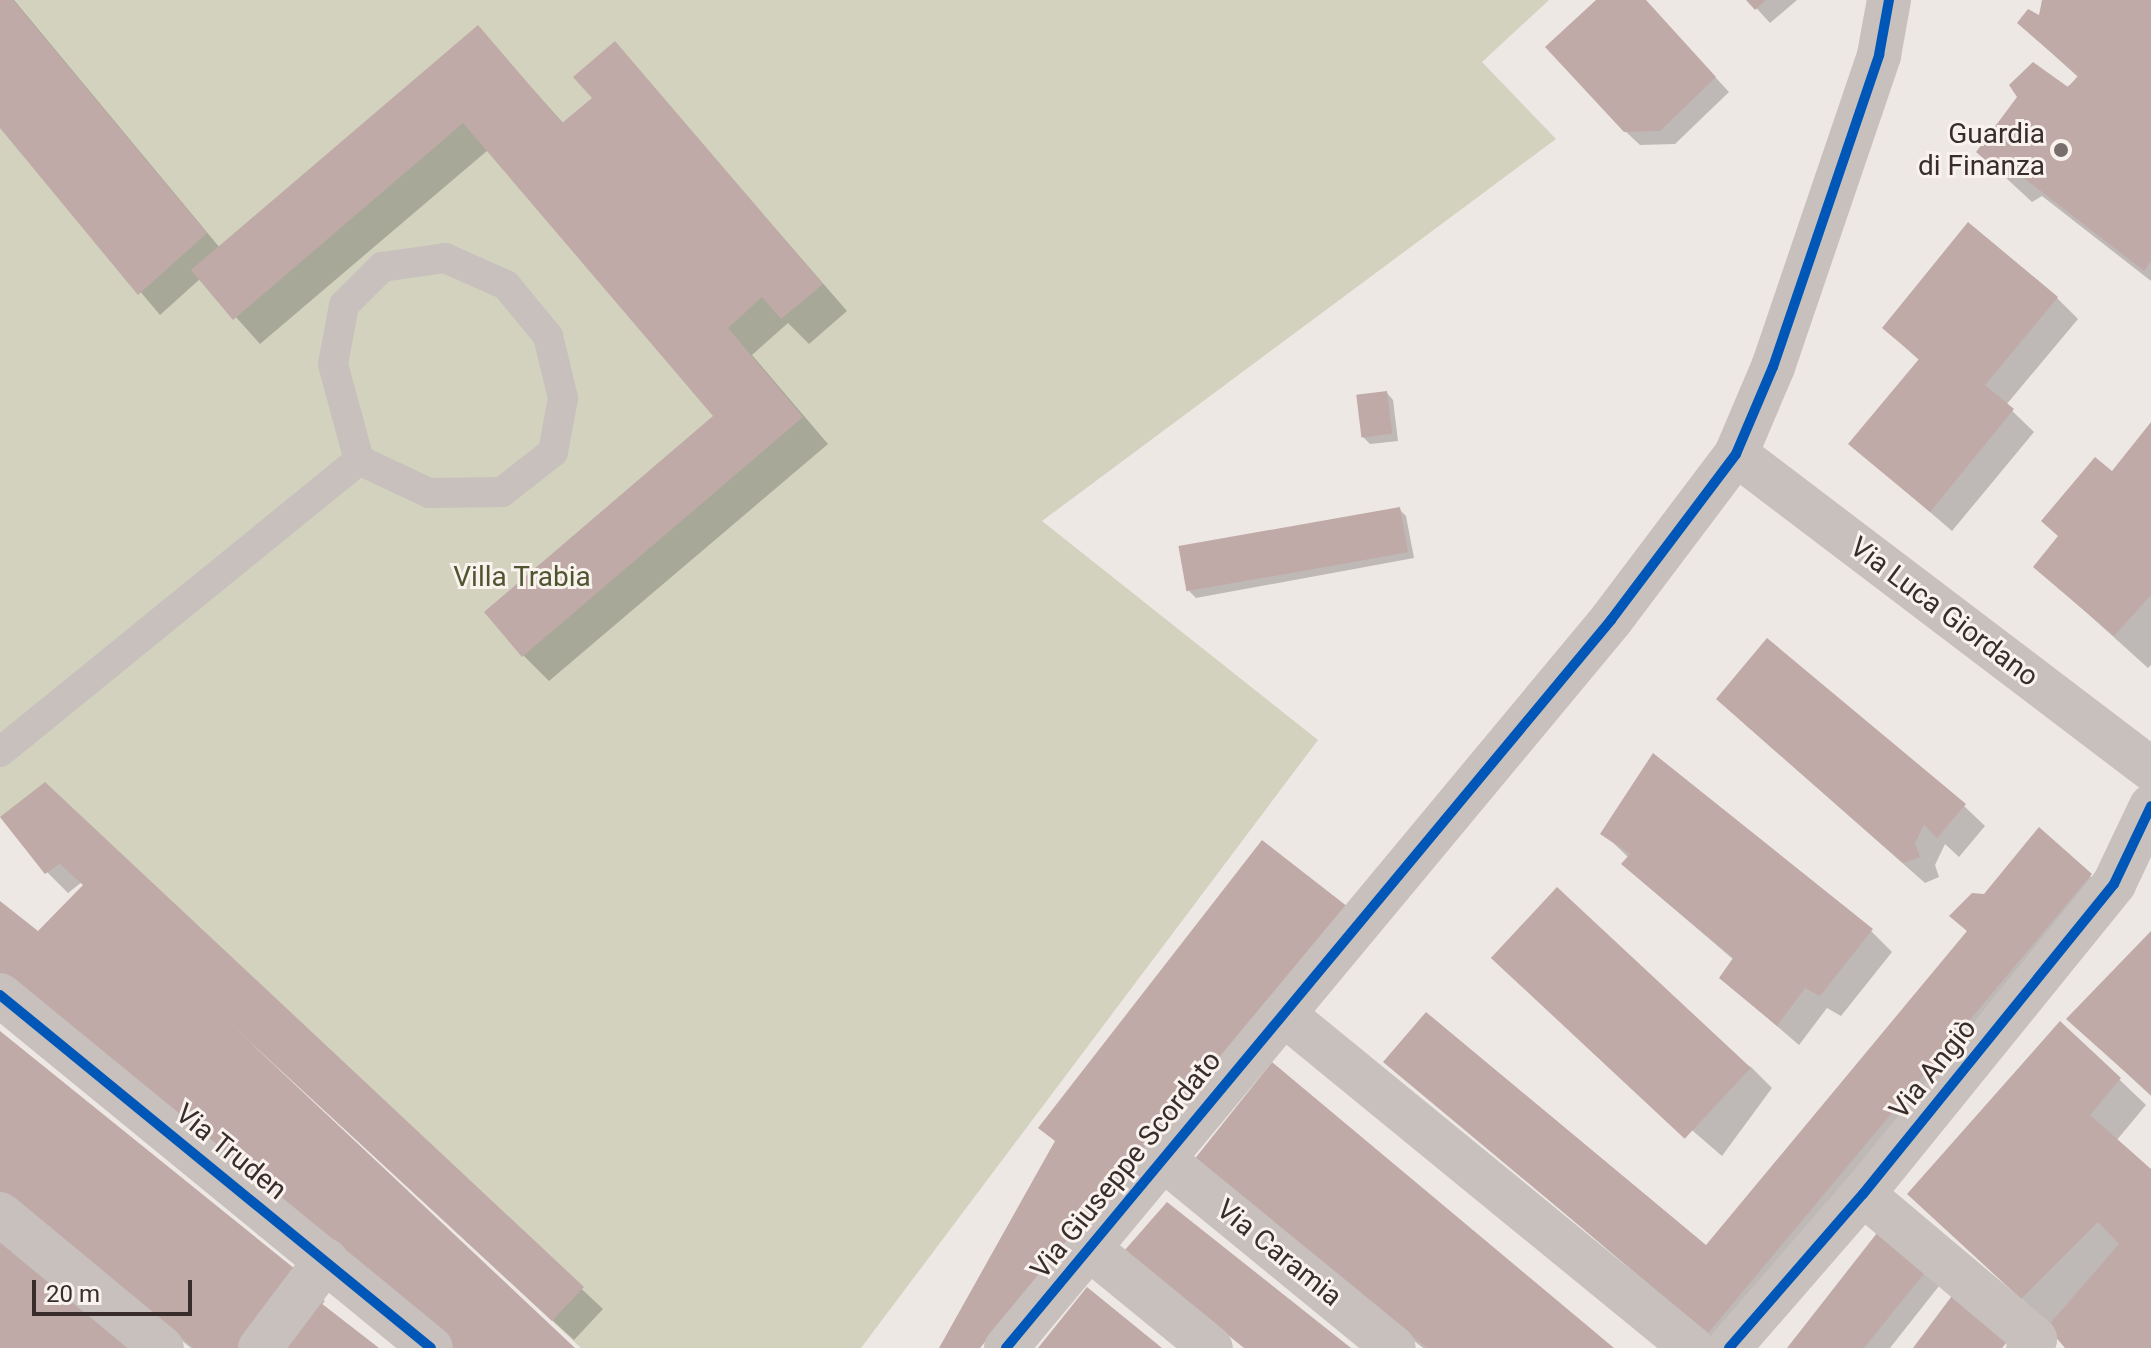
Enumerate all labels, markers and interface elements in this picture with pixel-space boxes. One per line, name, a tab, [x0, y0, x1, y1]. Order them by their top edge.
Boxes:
place label: Guardia di Finanza	[1918, 117, 2045, 183]
marker: Guardia di Finanza	[2052, 141, 2070, 159]
street label: Via Luca Giordano	[1843, 530, 2045, 694]
park label: Villa Trabia	[453, 560, 591, 594]
street label: Via Angiò	[1882, 1012, 1984, 1126]
street label: Via Giuseppe Scordato	[1024, 1044, 1228, 1286]
street label: Via Truden	[169, 1097, 293, 1207]
street label: Via Caramia	[1210, 1192, 1348, 1314]
scale bar	[36, 1264, 196, 1314]
text: 20 m	[46, 1280, 100, 1308]

